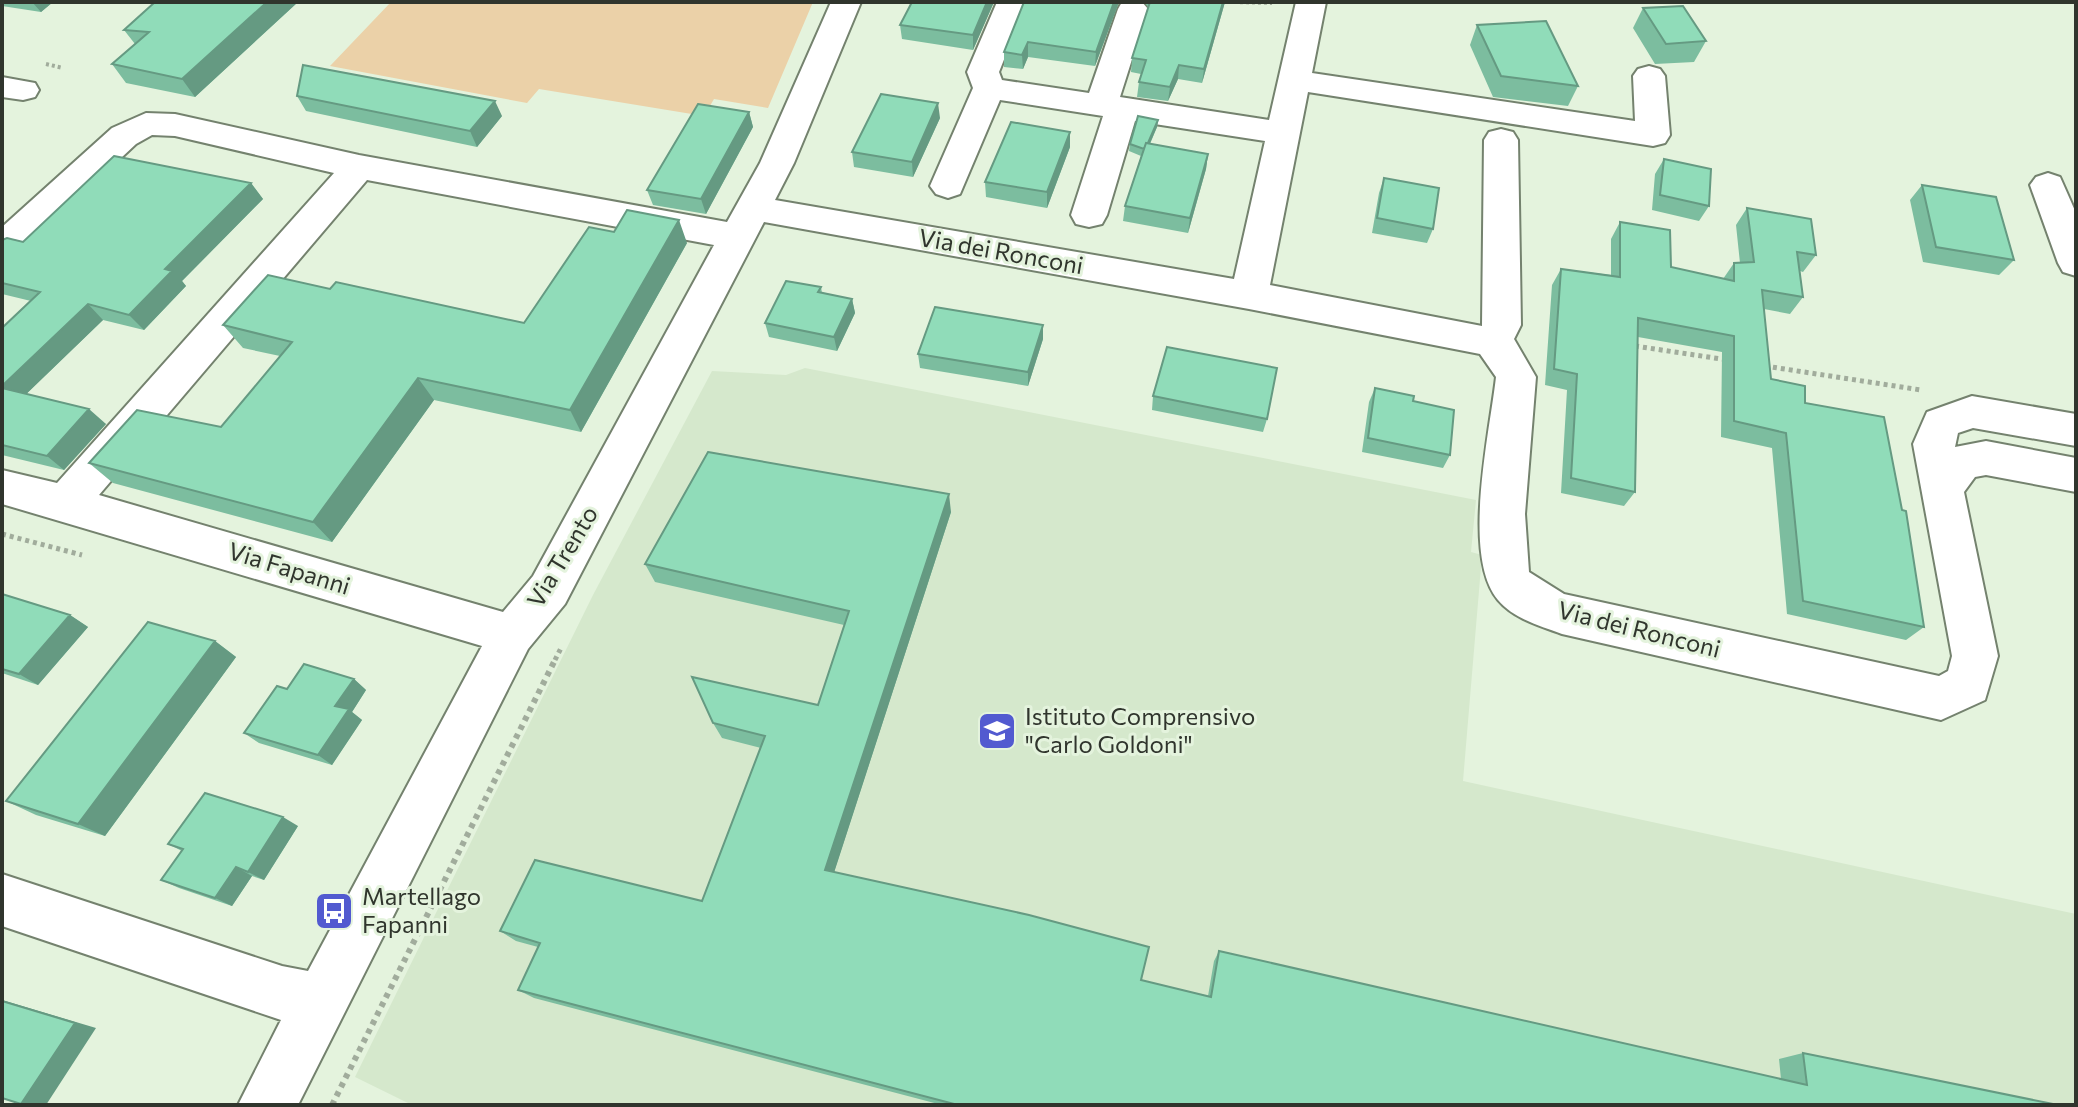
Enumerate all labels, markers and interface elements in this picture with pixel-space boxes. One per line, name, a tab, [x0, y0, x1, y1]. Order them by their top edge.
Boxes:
street label: Via dei Ronconi	[917, 222, 1086, 279]
street label: Via Trento	[520, 500, 603, 612]
street label: Via Fapanni	[225, 535, 354, 600]
street label: Via dei Ronconi	[1555, 594, 1724, 663]
place label: Istituto Comprensivo "Carlo Goldoni"	[1025, 701, 1255, 758]
school or university icon: Istituto Comprensivo "Carlo Goldoni"	[976, 710, 1018, 752]
place label: Martellago Fapanni	[362, 881, 481, 938]
bus stop icon: Martellago Fapanni	[313, 890, 355, 932]

